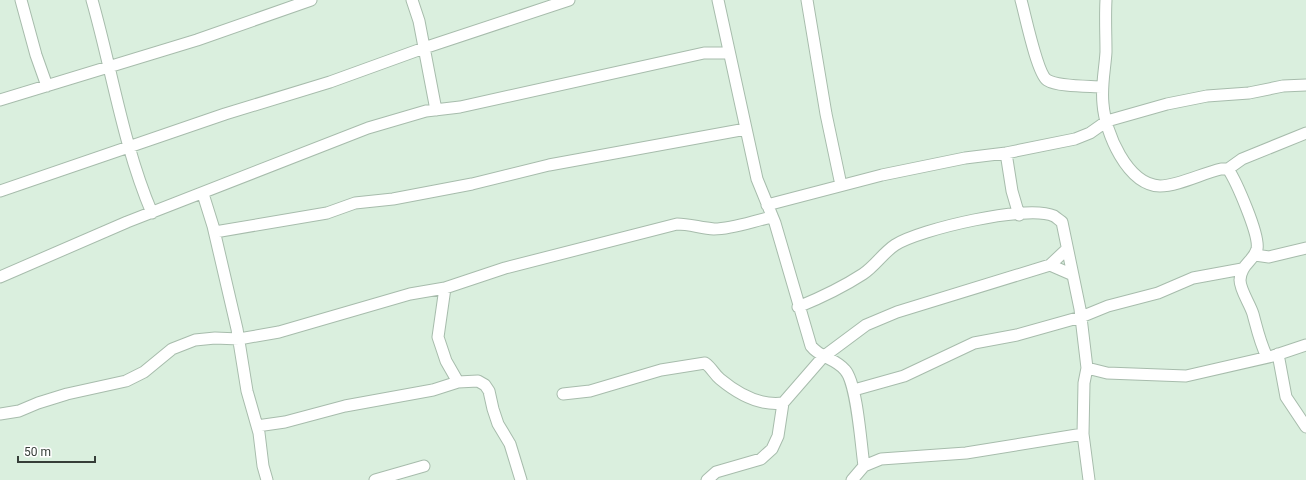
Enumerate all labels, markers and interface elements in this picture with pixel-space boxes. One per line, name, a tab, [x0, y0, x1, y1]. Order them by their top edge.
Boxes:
scale bar	[18, 438, 95, 464]
text: 50 m	[24, 445, 51, 459]

